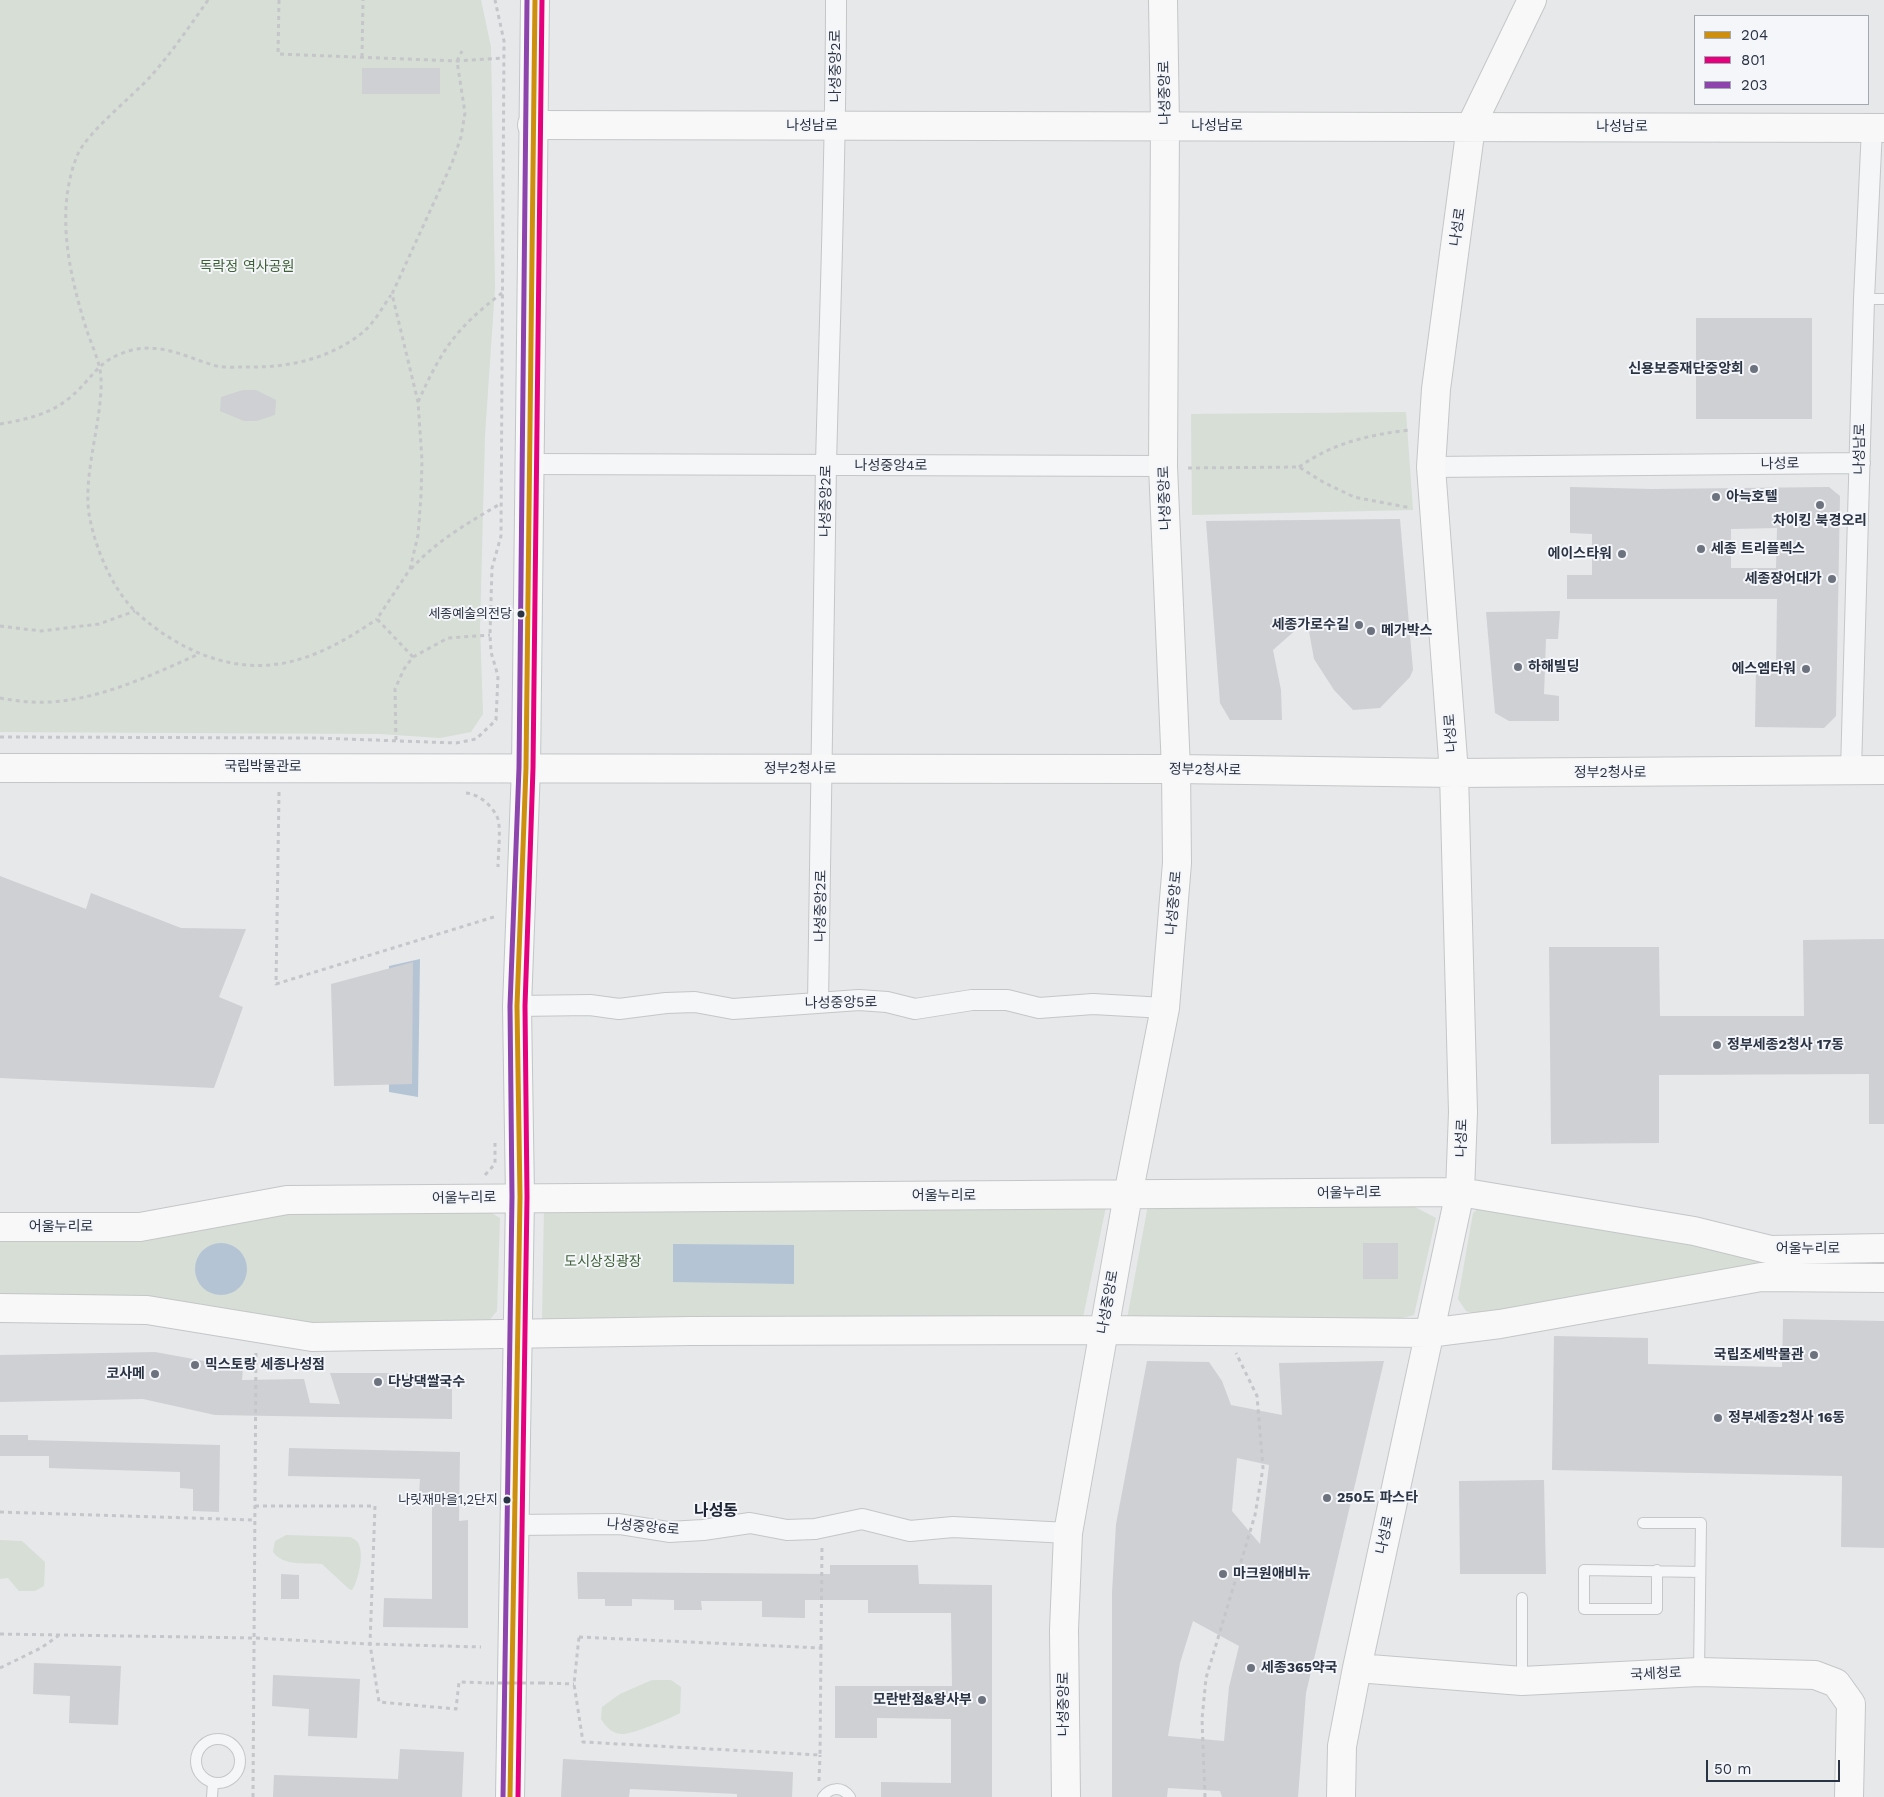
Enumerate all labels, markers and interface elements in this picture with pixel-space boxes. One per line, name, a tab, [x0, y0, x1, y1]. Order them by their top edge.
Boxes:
legend	[1694, 15, 1869, 105]
text: 204	[1741, 26, 1768, 44]
street label: 나성중앙2로	[828, 30, 844, 102]
text: 801	[1741, 51, 1765, 69]
street label: 나성중앙로	[1156, 61, 1174, 125]
text: 203	[1741, 76, 1768, 94]
street label: 나성남로	[786, 118, 838, 134]
street label: 나성남로	[1191, 118, 1243, 134]
street label: 나성남로	[1596, 119, 1648, 135]
street label: 나성로	[1447, 207, 1469, 247]
park label: 독락정 역사공원	[200, 259, 294, 275]
place label: 신용보증재단중앙회	[1628, 361, 1744, 377]
marker: 신용보증재단중앙회	[1748, 363, 1760, 375]
street label: 나성남로	[1851, 423, 1869, 475]
street label: 나성로	[1761, 455, 1799, 473]
street label: 나성중앙4로	[855, 458, 927, 474]
street label: 나성중앙2로	[817, 465, 835, 537]
street label: 나성중앙로	[1155, 466, 1175, 530]
place label: 아늑호텔	[1726, 489, 1778, 505]
marker: 아늑호텔	[1710, 491, 1722, 503]
marker: 차이킹 북경오리	[1814, 499, 1826, 511]
place label: 차이킹 북경오리	[1773, 513, 1867, 529]
place label: 세종 트리플렉스	[1711, 541, 1805, 557]
marker: 세종 트리플렉스	[1695, 543, 1707, 555]
place label: 에이스타워	[1548, 546, 1612, 562]
marker: 에이스타워	[1616, 548, 1628, 560]
place label: 세종장어대가	[1745, 571, 1822, 587]
marker: 세종장어대가	[1826, 573, 1838, 585]
place label: 세종예술의전당	[428, 606, 512, 622]
marker: 세종예술의전당	[516, 609, 526, 619]
place label: 세종가로수길	[1272, 617, 1349, 633]
marker: 세종가로수길	[1353, 619, 1365, 631]
place label: 메가박스	[1381, 623, 1433, 639]
marker: 메가박스	[1365, 625, 1377, 637]
place label: 하해빌딩	[1528, 659, 1580, 675]
marker: 하해빌딩	[1512, 661, 1524, 673]
place label: 에스엠타워	[1732, 661, 1796, 677]
marker: 에스엠타워	[1800, 663, 1812, 675]
street label: 나성로	[1441, 713, 1461, 753]
street label: 국립박물관로	[224, 759, 302, 775]
street label: 정부2청사로	[764, 761, 836, 777]
street label: 정부2청사로	[1169, 761, 1241, 779]
street label: 정부2청사로	[1574, 765, 1646, 781]
street label: 나성중앙2로	[812, 870, 830, 942]
street label: 나성중앙로	[1163, 870, 1185, 936]
street label: 나성중앙5로	[805, 994, 877, 1012]
place label: 정부세종2청사 17동	[1727, 1037, 1844, 1053]
marker: 정부세종2청사 17동	[1711, 1039, 1723, 1051]
street label: 나성로	[1453, 1118, 1471, 1158]
street label: 어울누리로	[1317, 1184, 1381, 1202]
street label: 어울누리로	[912, 1188, 976, 1204]
street label: 어울누리로	[432, 1189, 496, 1207]
street label: 어울누리로	[29, 1219, 93, 1235]
street label: 어울누리로	[1776, 1241, 1840, 1257]
park label: 도시상징광장	[564, 1254, 642, 1270]
street label: 나성중앙로	[1094, 1269, 1122, 1335]
place label: 국립조세박물관	[1714, 1347, 1804, 1363]
marker: 국립조세박물관	[1808, 1349, 1820, 1361]
place label: 믹스토랑 세종나성점	[205, 1357, 325, 1373]
marker: 믹스토랑 세종나성점	[189, 1359, 201, 1371]
place label: 코사메	[106, 1366, 145, 1382]
marker: 코사메	[149, 1368, 161, 1380]
place label: 다낭댁쌀국수	[388, 1374, 465, 1390]
marker: 다낭댁쌀국수	[372, 1376, 384, 1388]
place label: 정부세종2청사 16동	[1728, 1410, 1845, 1426]
marker: 정부세종2청사 16동	[1712, 1412, 1724, 1424]
place label: 250도 파스타	[1337, 1490, 1418, 1506]
place label: 나릿재마을1,2단지	[398, 1492, 498, 1508]
marker: 250도 파스타	[1321, 1492, 1333, 1504]
marker: 나릿재마을1,2단지	[502, 1495, 512, 1505]
district label: 나성동	[694, 1501, 738, 1521]
street label: 나성로	[1373, 1514, 1397, 1556]
street label: 나성중앙6로	[606, 1515, 680, 1539]
place label: 마크원애비뉴	[1233, 1566, 1310, 1582]
marker: 마크원애비뉴	[1217, 1568, 1229, 1580]
place label: 세종365약국	[1261, 1660, 1338, 1676]
marker: 세종365약국	[1245, 1662, 1257, 1674]
street label: 국세청로	[1630, 1664, 1682, 1684]
street label: 나성중앙로	[1056, 1672, 1072, 1736]
place label: 모란반점&왕사부	[873, 1692, 972, 1708]
marker: 모란반점&왕사부	[976, 1694, 988, 1706]
scale bar	[1709, 1750, 1843, 1782]
text: 50 m	[1714, 1760, 1751, 1778]

